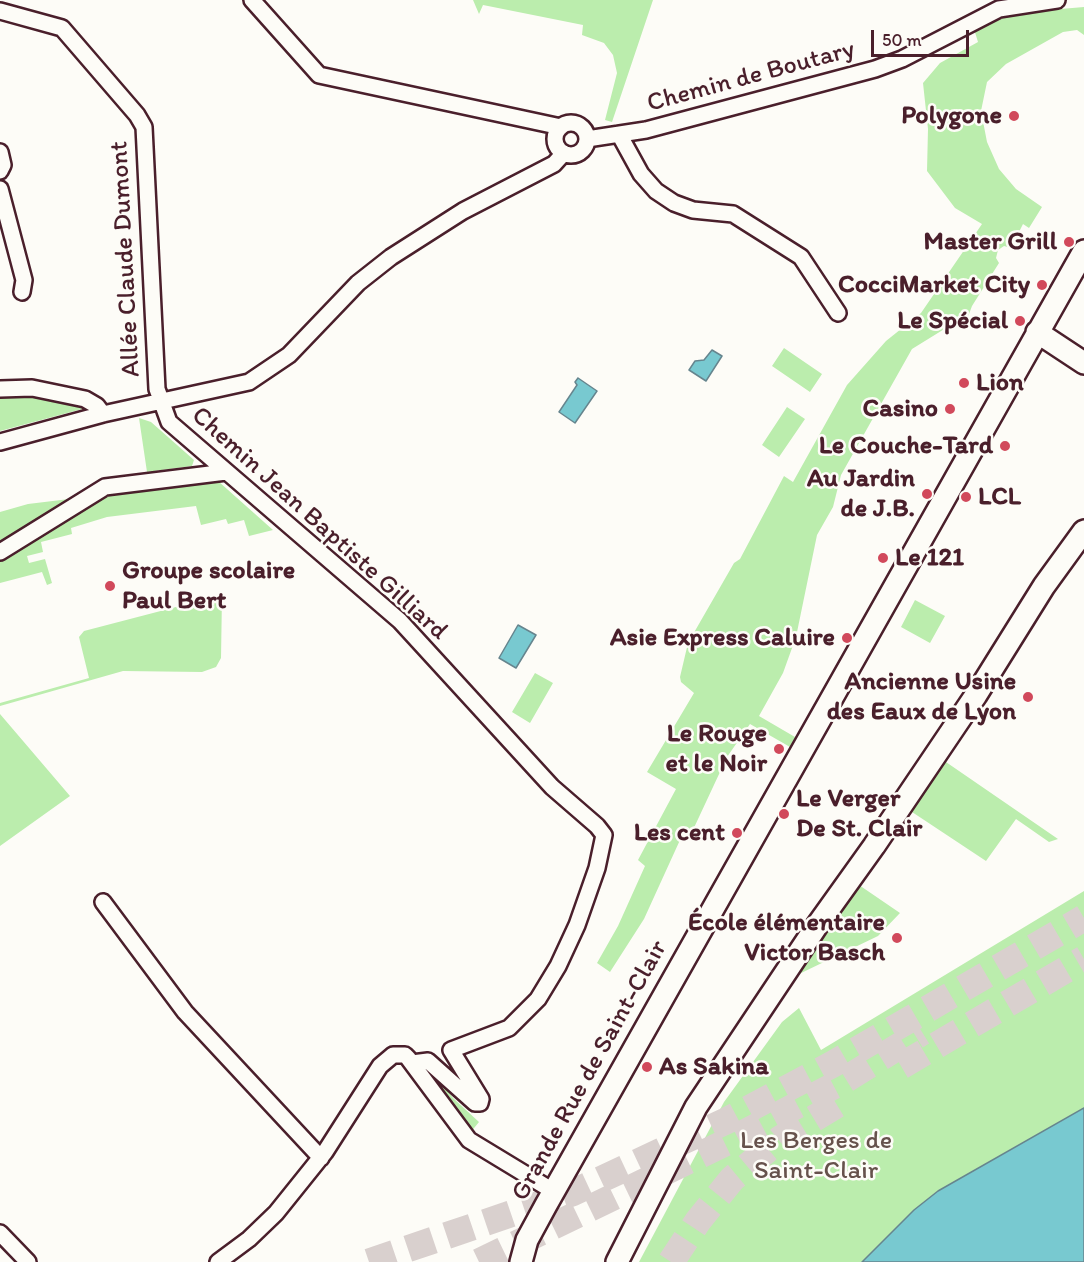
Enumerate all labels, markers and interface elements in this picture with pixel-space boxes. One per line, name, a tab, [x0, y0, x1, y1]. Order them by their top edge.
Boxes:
scale bar	[874, 18, 972, 56]
text: 50 m	[882, 29, 922, 51]
street label: Chemin de Boutary	[644, 34, 858, 120]
place label: Polygone	[901, 100, 1002, 132]
marker: Polygone	[1007, 109, 1021, 123]
street label: Allée Claude Dumont	[104, 140, 148, 378]
place label: Master Grill	[924, 226, 1057, 258]
marker: Master Grill	[1062, 235, 1076, 249]
place label: CocciMarket City	[838, 269, 1030, 301]
marker: CocciMarket City	[1035, 278, 1049, 292]
place label: Le Spécial	[897, 305, 1008, 337]
marker: Le Spécial	[1013, 314, 1027, 328]
place label: Lion	[976, 367, 1024, 399]
marker: Lion	[957, 376, 971, 390]
place label: Casino	[862, 393, 938, 425]
street label: Chemin Jean Baptiste Gilliard	[184, 401, 454, 647]
marker: Casino	[943, 402, 957, 416]
place label: Le Couche-Tard	[819, 430, 993, 462]
marker: Le Couche-Tard	[998, 439, 1012, 453]
place label: Au Jardin de J.B.	[807, 463, 915, 524]
place label: LCL	[978, 481, 1021, 513]
marker: Au Jardin de J.B.	[920, 487, 934, 501]
marker: LCL	[959, 490, 973, 504]
place label: Le 121	[895, 542, 964, 574]
marker: Le 121	[876, 551, 890, 565]
place label: Groupe scolaire Paul Bert	[122, 555, 295, 616]
marker: Groupe scolaire Paul Bert	[103, 579, 117, 593]
place label: Asie Express Caluire	[610, 622, 835, 654]
marker: Asie Express Caluire	[840, 631, 854, 645]
place label: Ancienne Usine des Eaux de Lyon	[827, 666, 1016, 728]
marker: Ancienne Usine des Eaux de Lyon	[1021, 690, 1035, 704]
place label: Le Rouge et le Noir	[666, 718, 767, 780]
marker: Le Rouge et le Noir	[772, 742, 786, 756]
place label: Le Verger De St. Clair	[796, 783, 922, 844]
marker: Le Verger De St. Clair	[777, 807, 791, 821]
place label: Les cent	[634, 817, 725, 849]
marker: Les cent	[730, 826, 744, 840]
place label: École élémentaire Victor Basch	[688, 907, 885, 969]
marker: École élémentaire Victor Basch	[890, 931, 904, 945]
street label: Grande Rue de Saint-Clair	[505, 935, 675, 1207]
place label: As Sakina	[659, 1051, 769, 1083]
marker: As Sakina	[640, 1060, 654, 1074]
park label: Les Berges de Saint-Clair	[740, 1125, 892, 1186]

